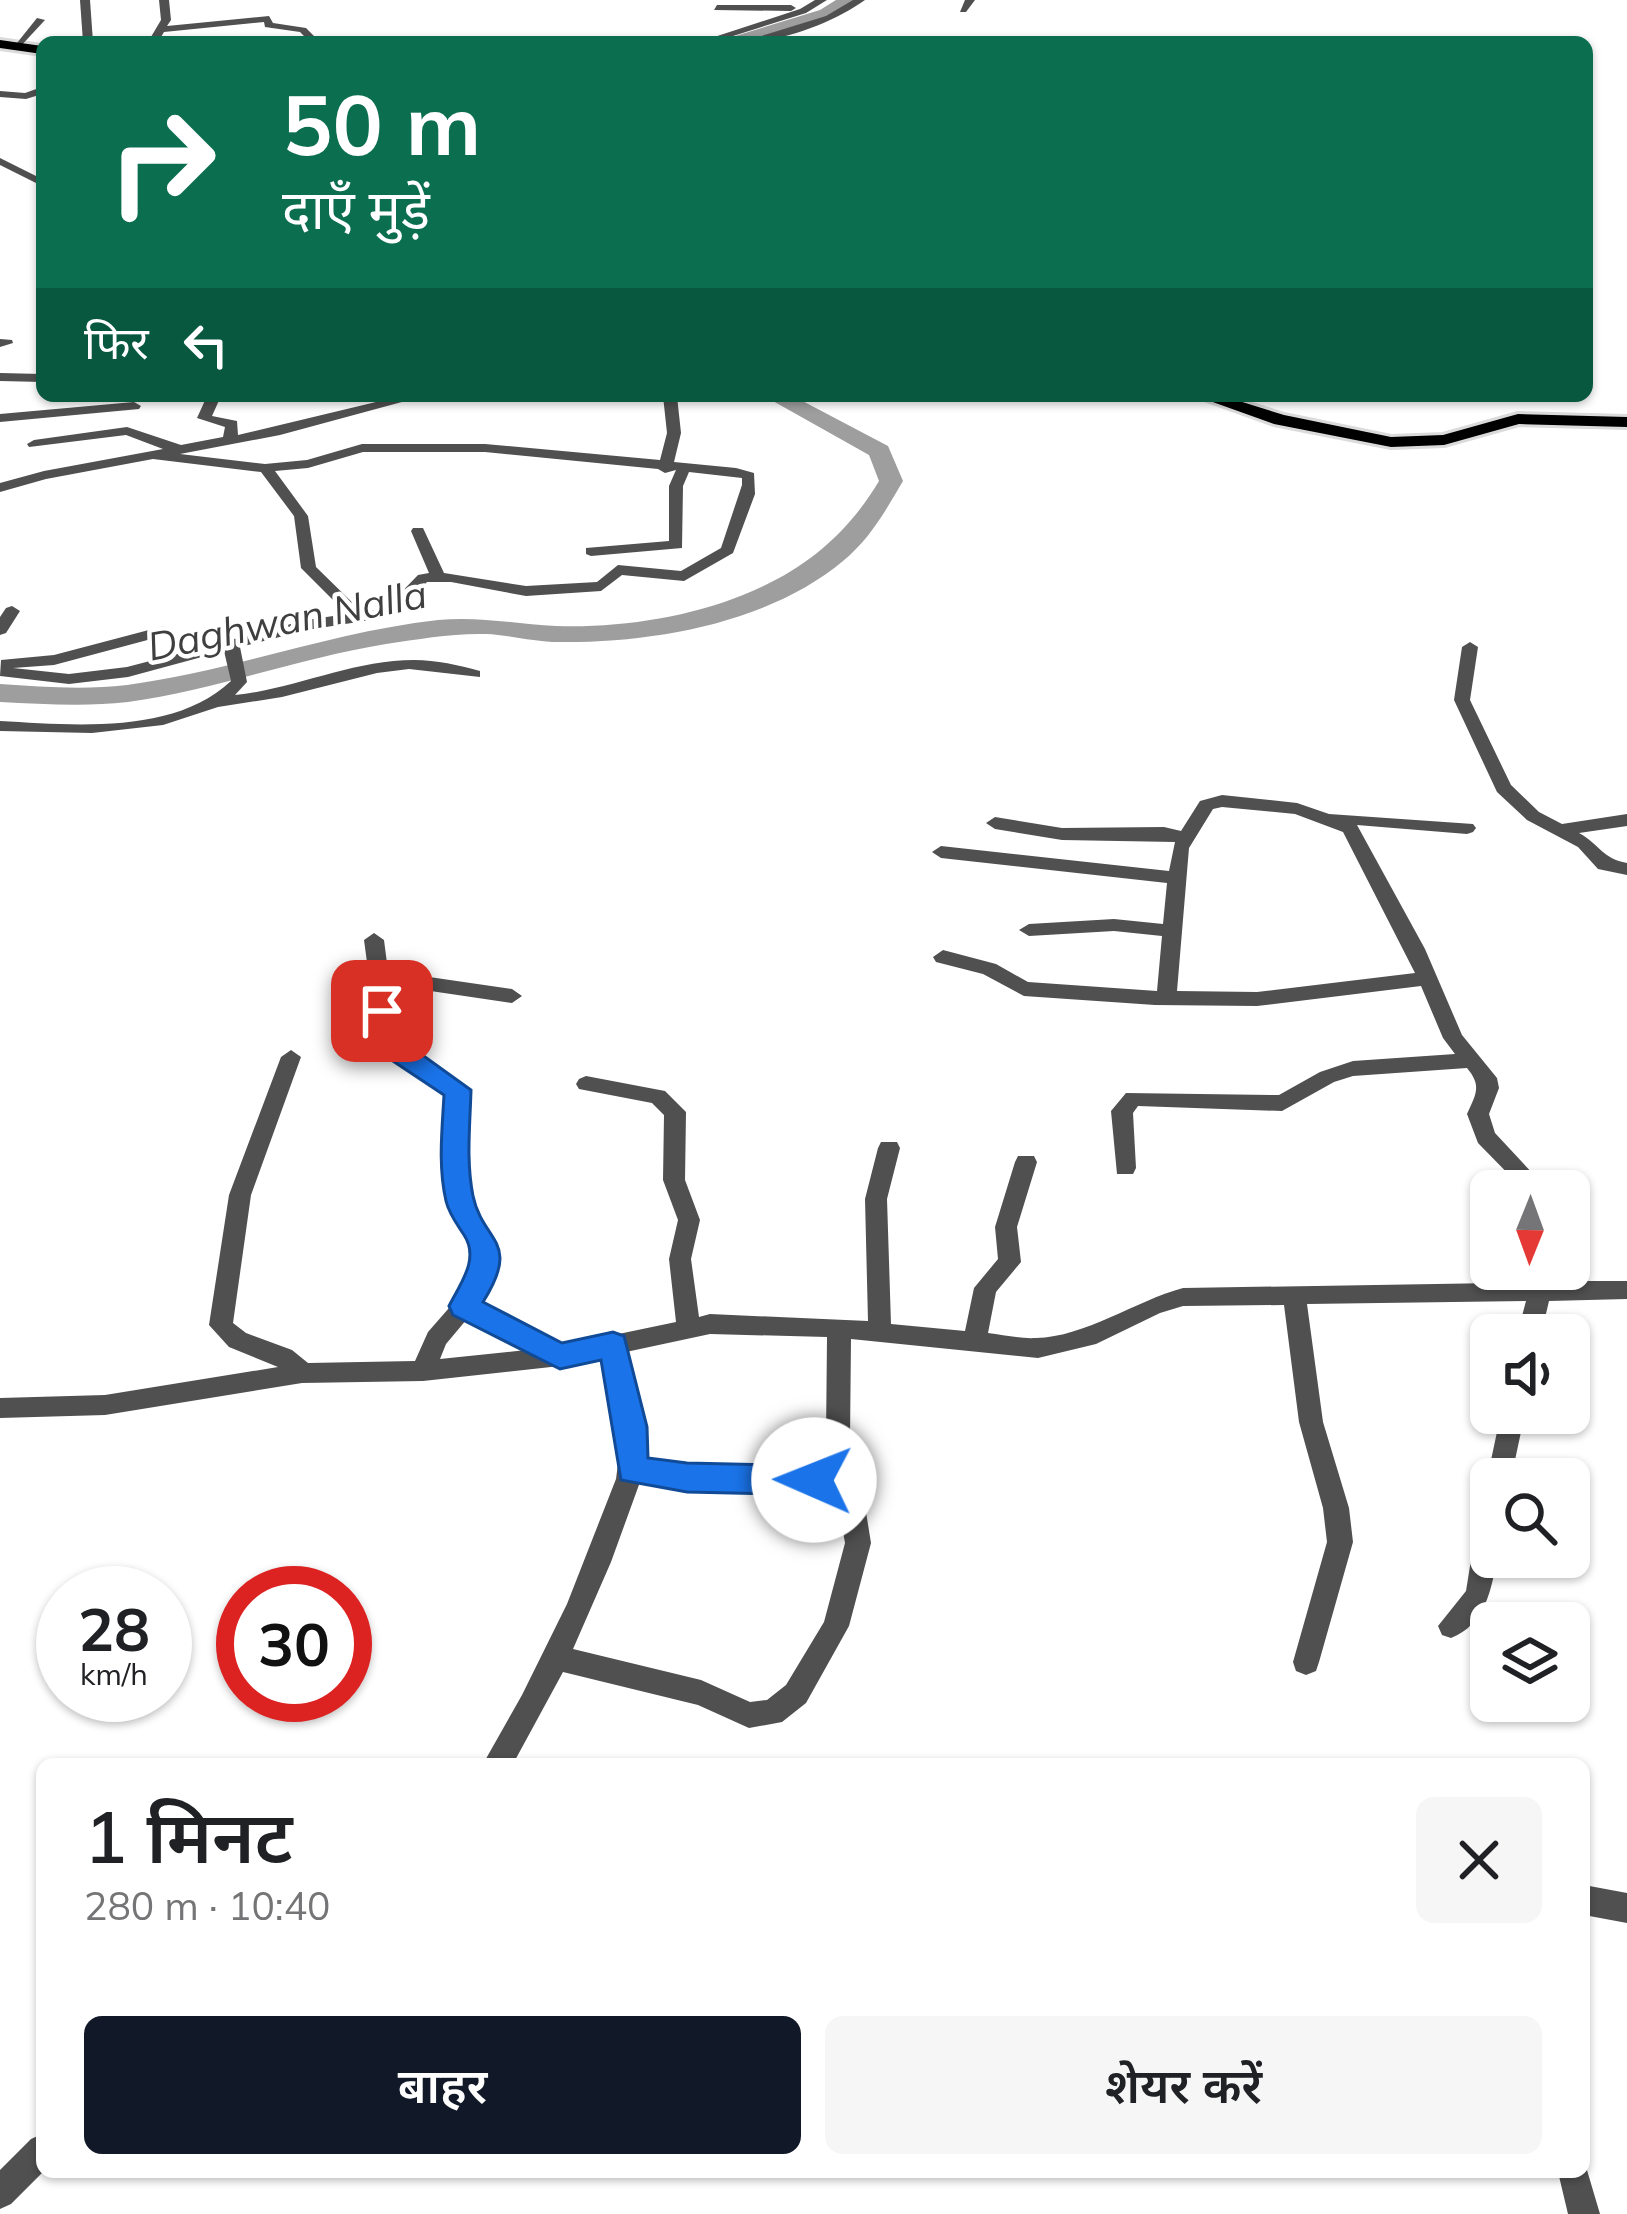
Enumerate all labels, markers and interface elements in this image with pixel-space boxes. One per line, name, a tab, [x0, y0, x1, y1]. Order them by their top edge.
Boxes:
text: 50 m	[282, 71, 481, 176]
icon: right	[84, 84, 240, 240]
text: दाएँ मुड़ें	[282, 175, 430, 243]
icon: left	[173, 312, 239, 378]
text: फिर	[84, 314, 149, 370]
water label: Daghwan Nalla	[143, 568, 431, 671]
pin	[331, 960, 433, 1062]
icon: arrive	[349, 978, 415, 1044]
north arrow	[1470, 1170, 1590, 1290]
map controls	[1470, 1170, 1590, 1722]
button: sound	[1470, 1314, 1590, 1434]
position arrow	[751, 1417, 877, 1543]
button: search	[1470, 1458, 1590, 1578]
speed limit sign: 30	[216, 1566, 372, 1722]
text: 28	[78, 1591, 150, 1666]
button: layers	[1470, 1602, 1590, 1722]
text: km/h	[80, 1655, 148, 1693]
text: 1 मिनट	[84, 1791, 293, 1881]
button: close	[1416, 1797, 1542, 1923]
text: 280 m · 10:40	[84, 1881, 330, 1930]
button: बाहर	[84, 2016, 801, 2154]
button: शेयर करें	[825, 2016, 1542, 2154]

